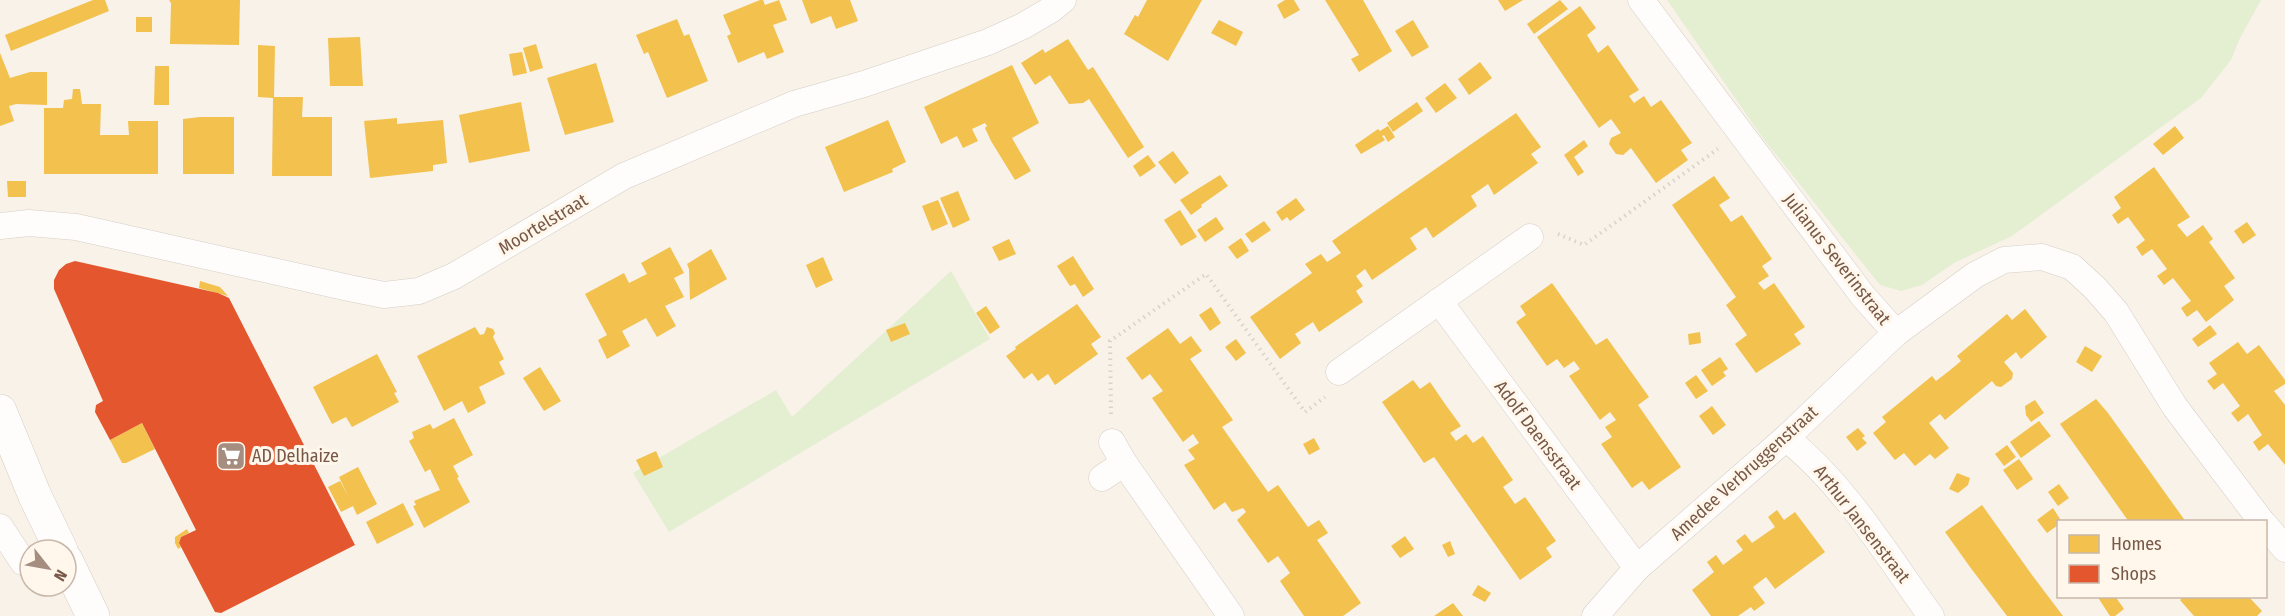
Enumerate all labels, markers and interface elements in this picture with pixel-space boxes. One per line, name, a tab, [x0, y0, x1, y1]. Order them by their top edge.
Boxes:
street label: Moortelstraat	[494, 189, 592, 259]
street label: Julianus Severinstraat	[1779, 189, 1895, 329]
street label: Adolf Daensstraat	[1490, 376, 1586, 494]
street label: Amedee Verbruggenstraat	[1666, 401, 1822, 545]
supermarket icon: AD Delhaize	[215, 440, 247, 472]
place label: AD Delhaize	[252, 445, 339, 467]
street label: Arthur Jansenstraat	[1809, 461, 1915, 587]
legend	[2057, 520, 2267, 598]
text: Homes	[2111, 533, 2162, 555]
north arrow	[18, 538, 78, 598]
text: Shops	[2111, 563, 2156, 585]
text: N	[50, 566, 71, 584]

